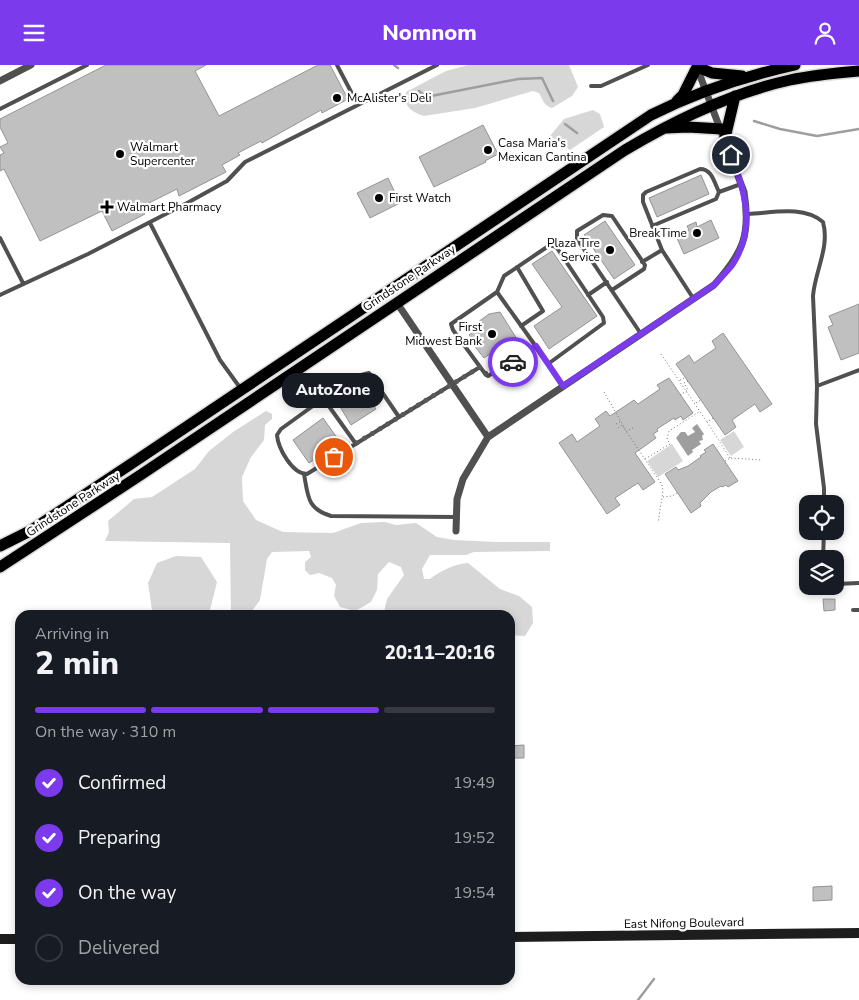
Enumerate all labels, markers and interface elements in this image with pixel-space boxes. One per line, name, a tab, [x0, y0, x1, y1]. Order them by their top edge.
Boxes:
text: Nomnom	[382, 18, 477, 48]
icon: menu	[20, 19, 48, 47]
icon: person	[811, 19, 839, 47]
place label: McAlister's Deli	[347, 90, 432, 106]
marker: McAlister's Deli	[331, 92, 343, 104]
pin	[710, 134, 752, 176]
place label: Casa Maria's Mexican Cantina	[498, 135, 587, 165]
place label: Walmart Supercenter	[130, 139, 196, 169]
icon: home	[717, 141, 745, 169]
marker: Casa Maria's Mexican Cantina	[482, 144, 494, 156]
marker: Walmart Supercenter	[114, 148, 126, 160]
place label: First Watch	[389, 190, 451, 206]
marker: First Watch	[373, 192, 385, 204]
place label: Walmart Pharmacy	[117, 199, 222, 215]
marker: Walmart Pharmacy	[101, 201, 113, 213]
place label: BreakTime	[629, 225, 687, 241]
marker: BreakTime	[691, 227, 703, 239]
place label: Plaza Tire Service	[547, 235, 600, 265]
street label: Grindstone Parkway	[359, 241, 459, 315]
marker: Plaza Tire Service	[604, 244, 616, 256]
place label: First Midwest Bank	[405, 319, 483, 349]
marker: First Midwest Bank	[486, 328, 498, 340]
courier	[488, 337, 538, 387]
icon: car	[499, 348, 527, 376]
callout: AutoZone	[283, 372, 385, 407]
text: AutoZone	[296, 379, 370, 401]
pin	[313, 436, 355, 478]
icon: bag	[320, 443, 348, 471]
street label: Grindstone Parkway	[23, 467, 124, 540]
map controls	[799, 495, 844, 595]
button: locate	[799, 495, 844, 540]
button: layers	[799, 550, 844, 595]
text: Arriving in	[35, 623, 109, 645]
text: 20:11–20:16	[384, 640, 495, 666]
text: 2 min	[35, 642, 119, 685]
text: On the way · 310 m	[35, 721, 176, 743]
icon: check	[35, 769, 63, 797]
text: Confirmed	[78, 770, 166, 796]
text: 19:49	[453, 772, 495, 794]
icon: check	[35, 824, 63, 852]
text: Preparing	[78, 825, 161, 851]
text: 19:52	[453, 827, 495, 849]
icon: check	[35, 879, 63, 907]
text: On the way	[78, 880, 176, 906]
text: 19:54	[453, 882, 495, 904]
street label: East Nifong Boulevard	[624, 914, 744, 932]
text: Delivered	[78, 935, 160, 961]

